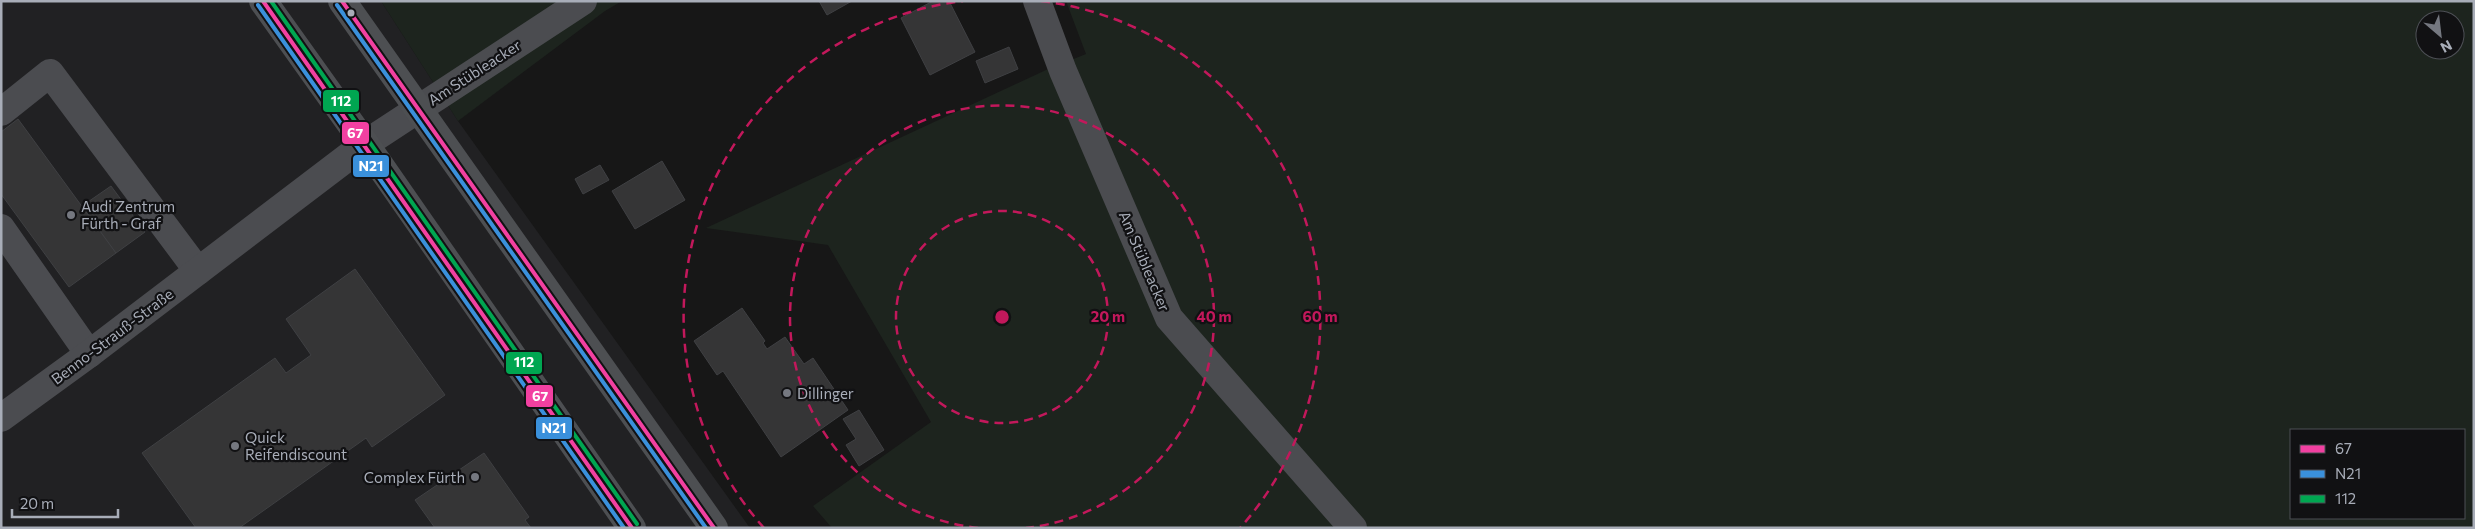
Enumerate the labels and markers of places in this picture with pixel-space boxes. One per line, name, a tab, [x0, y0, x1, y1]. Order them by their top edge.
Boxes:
unlabelled marker	[346, 8, 356, 18]
place label: Audi Zentrum Fürth - Graf	[81, 197, 175, 232]
marker: Audi Zentrum Fürth - Graf	[65, 209, 77, 221]
centre of rings	[993, 308, 1011, 326]
place label: Dillinger	[797, 384, 854, 402]
marker: Dillinger	[781, 387, 793, 399]
place label: Quick Reifendiscount	[245, 428, 347, 463]
marker: Quick Reifendiscount	[229, 440, 241, 452]
place label: Complex Fürth	[364, 468, 465, 486]
marker: Complex Fürth	[469, 471, 481, 483]

